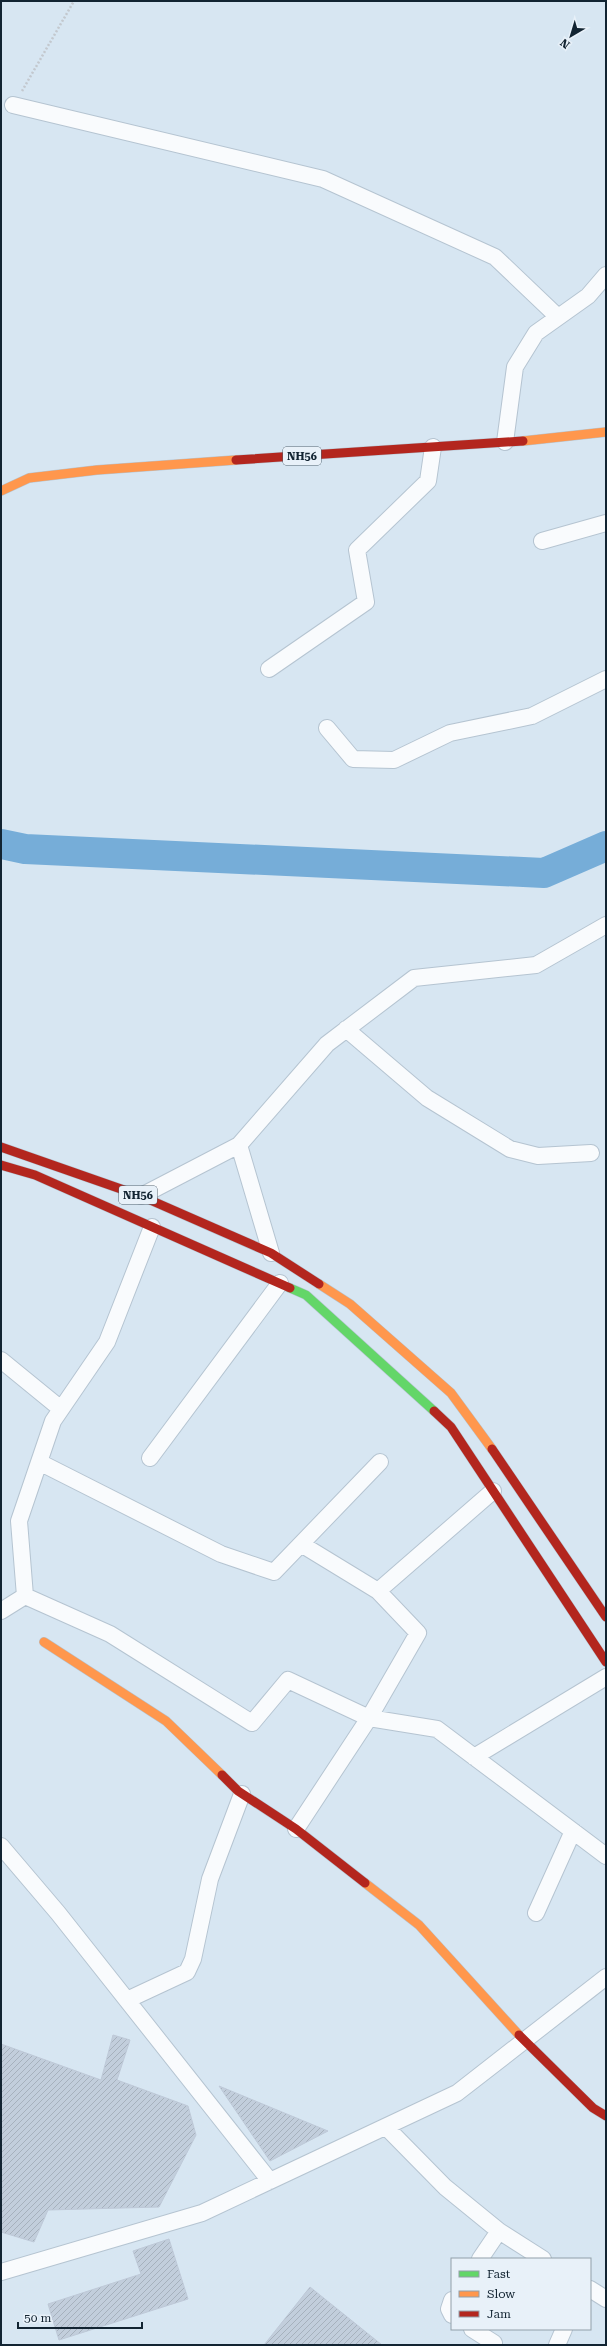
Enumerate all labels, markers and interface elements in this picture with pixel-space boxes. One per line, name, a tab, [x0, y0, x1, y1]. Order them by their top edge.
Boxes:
north arrow	[551, 16, 591, 56]
text: N	[557, 35, 572, 51]
road number: NH56	[283, 447, 321, 465]
road number: NH56	[119, 1186, 157, 1204]
legend	[451, 2258, 591, 2330]
text: Fast	[487, 2267, 511, 2281]
text: Slow	[487, 2287, 515, 2301]
scale bar	[18, 2304, 142, 2330]
text: Jam	[487, 2307, 511, 2321]
text: 50 m	[24, 2311, 51, 2325]

